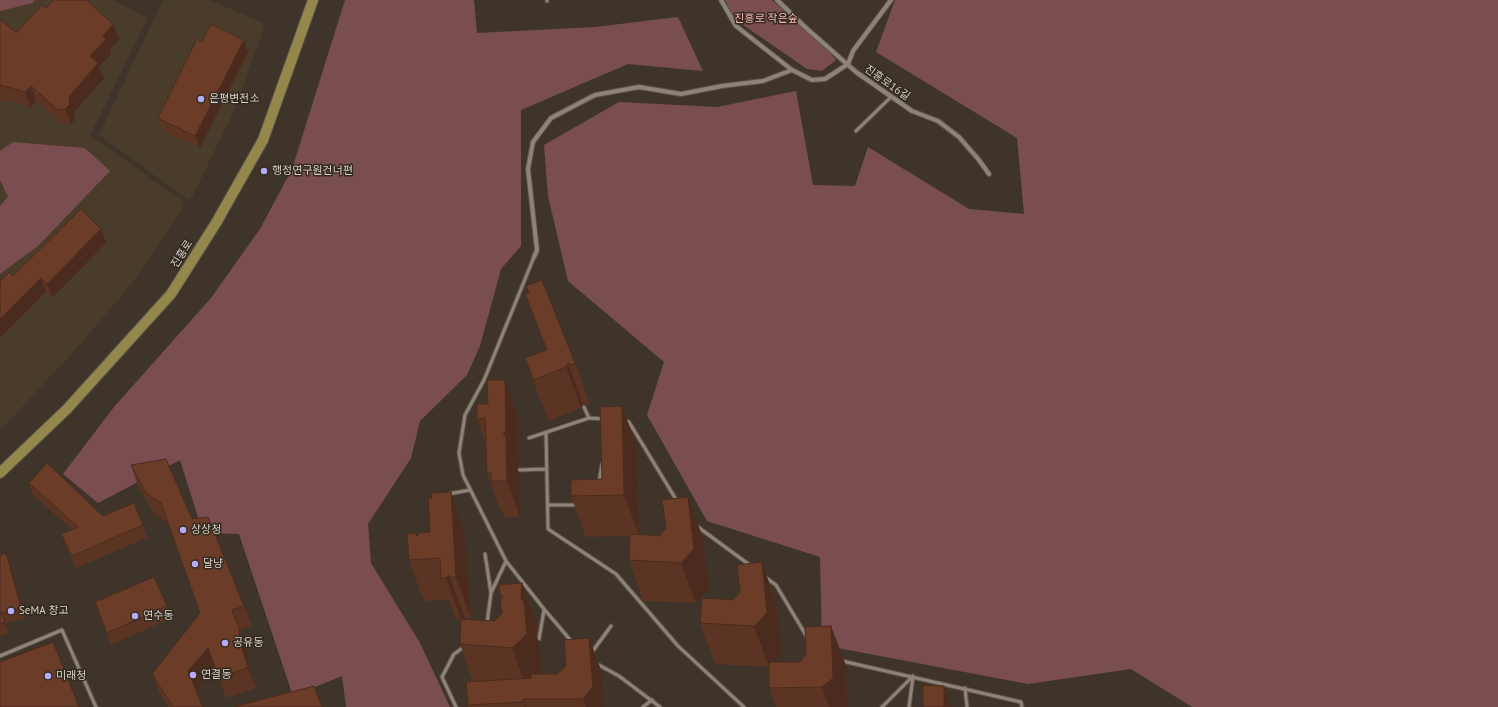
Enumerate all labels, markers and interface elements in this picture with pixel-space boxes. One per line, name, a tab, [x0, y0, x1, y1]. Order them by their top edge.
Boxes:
park label: 진흥로 작은숲	[734, 12, 798, 26]
street label: 진흥로16길	[862, 63, 912, 103]
place label: 은평변전소	[209, 92, 260, 106]
marker: 은평변전소	[196, 94, 206, 104]
place label: 행정연구원건너편	[272, 164, 353, 178]
marker: 행정연구원건너편	[259, 166, 269, 176]
street label: 진흥로	[168, 238, 196, 270]
place label: 상상청	[191, 523, 221, 537]
marker: 상상청	[178, 525, 188, 535]
place label: 달냥	[203, 557, 223, 571]
marker: 달냥	[190, 559, 200, 569]
place label: SeMA 창고	[19, 604, 69, 618]
marker: SeMA 창고	[6, 606, 16, 616]
place label: 연수동	[143, 609, 173, 623]
marker: 연수동	[130, 611, 140, 621]
place label: 공유동	[233, 636, 263, 650]
marker: 공유동	[220, 638, 230, 648]
place label: 연결동	[201, 668, 231, 682]
place label: 미래청	[56, 669, 86, 683]
marker: 연결동	[188, 670, 198, 680]
marker: 미래청	[43, 671, 53, 681]

